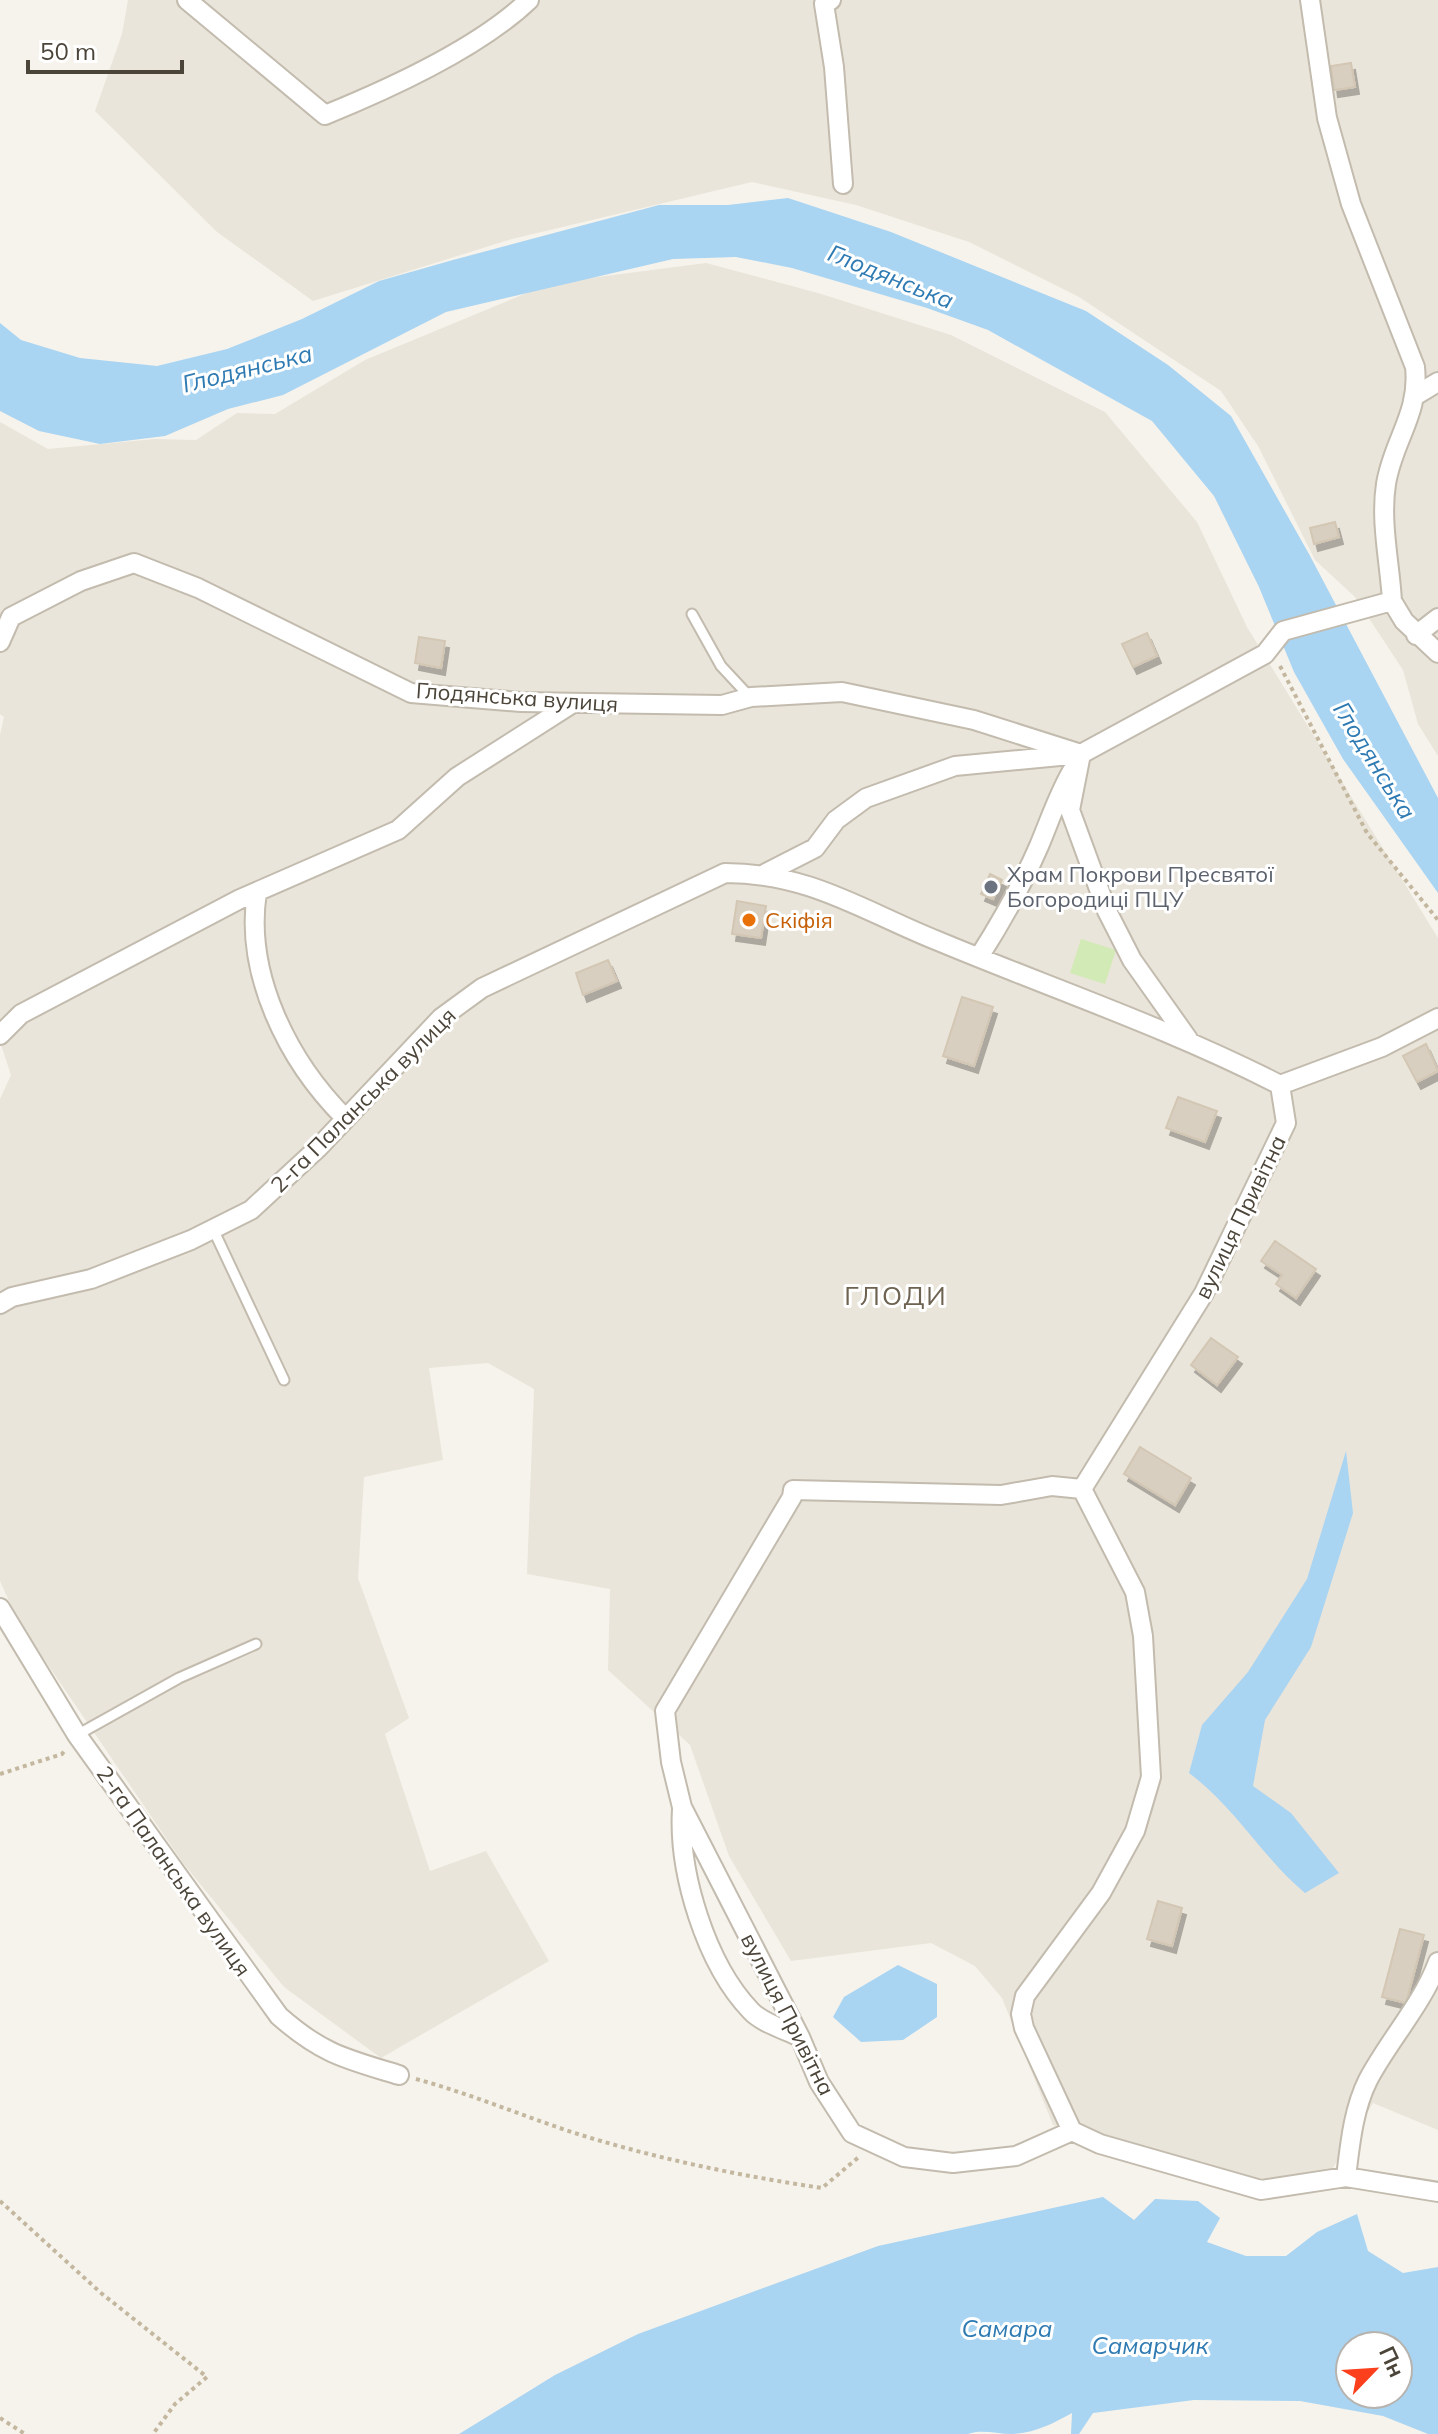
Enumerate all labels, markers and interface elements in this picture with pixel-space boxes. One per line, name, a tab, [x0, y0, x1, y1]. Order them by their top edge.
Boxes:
scale bar	[28, 24, 182, 74]
text: 50 m	[40, 36, 96, 66]
water label: Глодянська	[824, 237, 958, 315]
water label: Глодянська	[179, 337, 315, 399]
street label: Глодянська вулиця	[415, 676, 619, 718]
water label: Глодянська	[1327, 696, 1423, 824]
place label: Храм Покрови Пресвятої Богородиці ПЦУ	[1007, 860, 1274, 913]
marker: Храм Покрови Пресвятої Богородиці ПЦУ	[982, 878, 1000, 896]
place label: Скіфія	[765, 906, 833, 934]
marker: Скіфія	[740, 911, 758, 929]
street label: 2-га Паланська вулиця	[265, 1002, 461, 1198]
street label: вулиця Привітна	[1188, 1131, 1292, 1303]
district label: ГЛОДИ	[844, 1279, 948, 1312]
street label: 2-га Паланська вулиця	[91, 1760, 257, 1982]
street label: вулиця Привітна	[735, 1928, 841, 2100]
water label: Самара	[962, 2313, 1052, 2343]
water label: Самарчик	[1092, 2330, 1210, 2360]
north arrow	[1334, 2330, 1414, 2410]
text: Пн	[1373, 2342, 1411, 2381]

